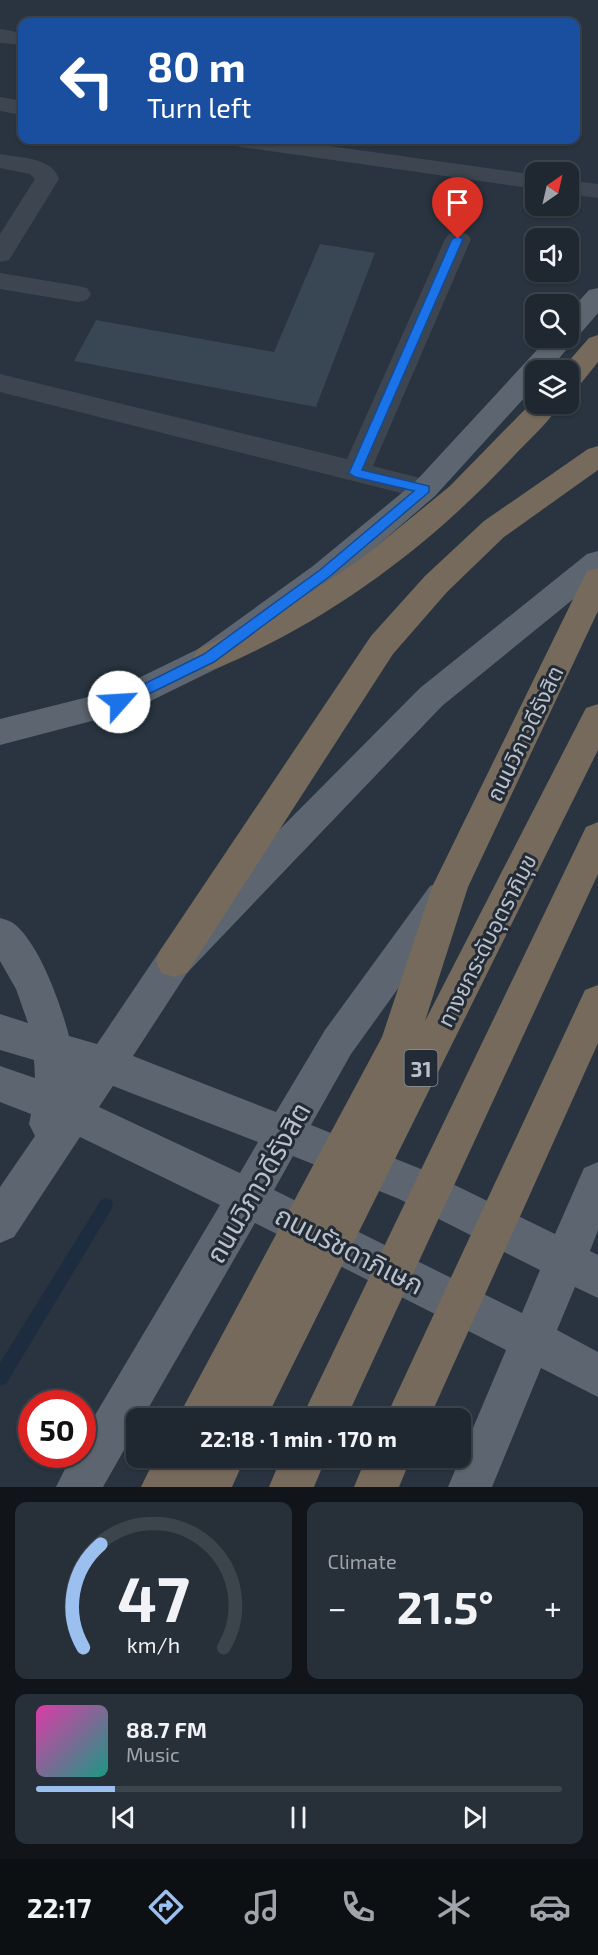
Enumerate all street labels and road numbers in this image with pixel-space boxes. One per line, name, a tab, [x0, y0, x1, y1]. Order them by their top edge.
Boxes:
street label: ถนนวิภาวดีรังสิต	[480, 661, 568, 805]
street label: ทางยกระดับอุตราภิมุข	[431, 849, 543, 1032]
road number: 31	[404, 1050, 438, 1086]
street label: ถนนวิภาวดีรังสิต	[198, 1096, 316, 1268]
street label: ถนนรัชดาภิเษก	[270, 1198, 430, 1300]

